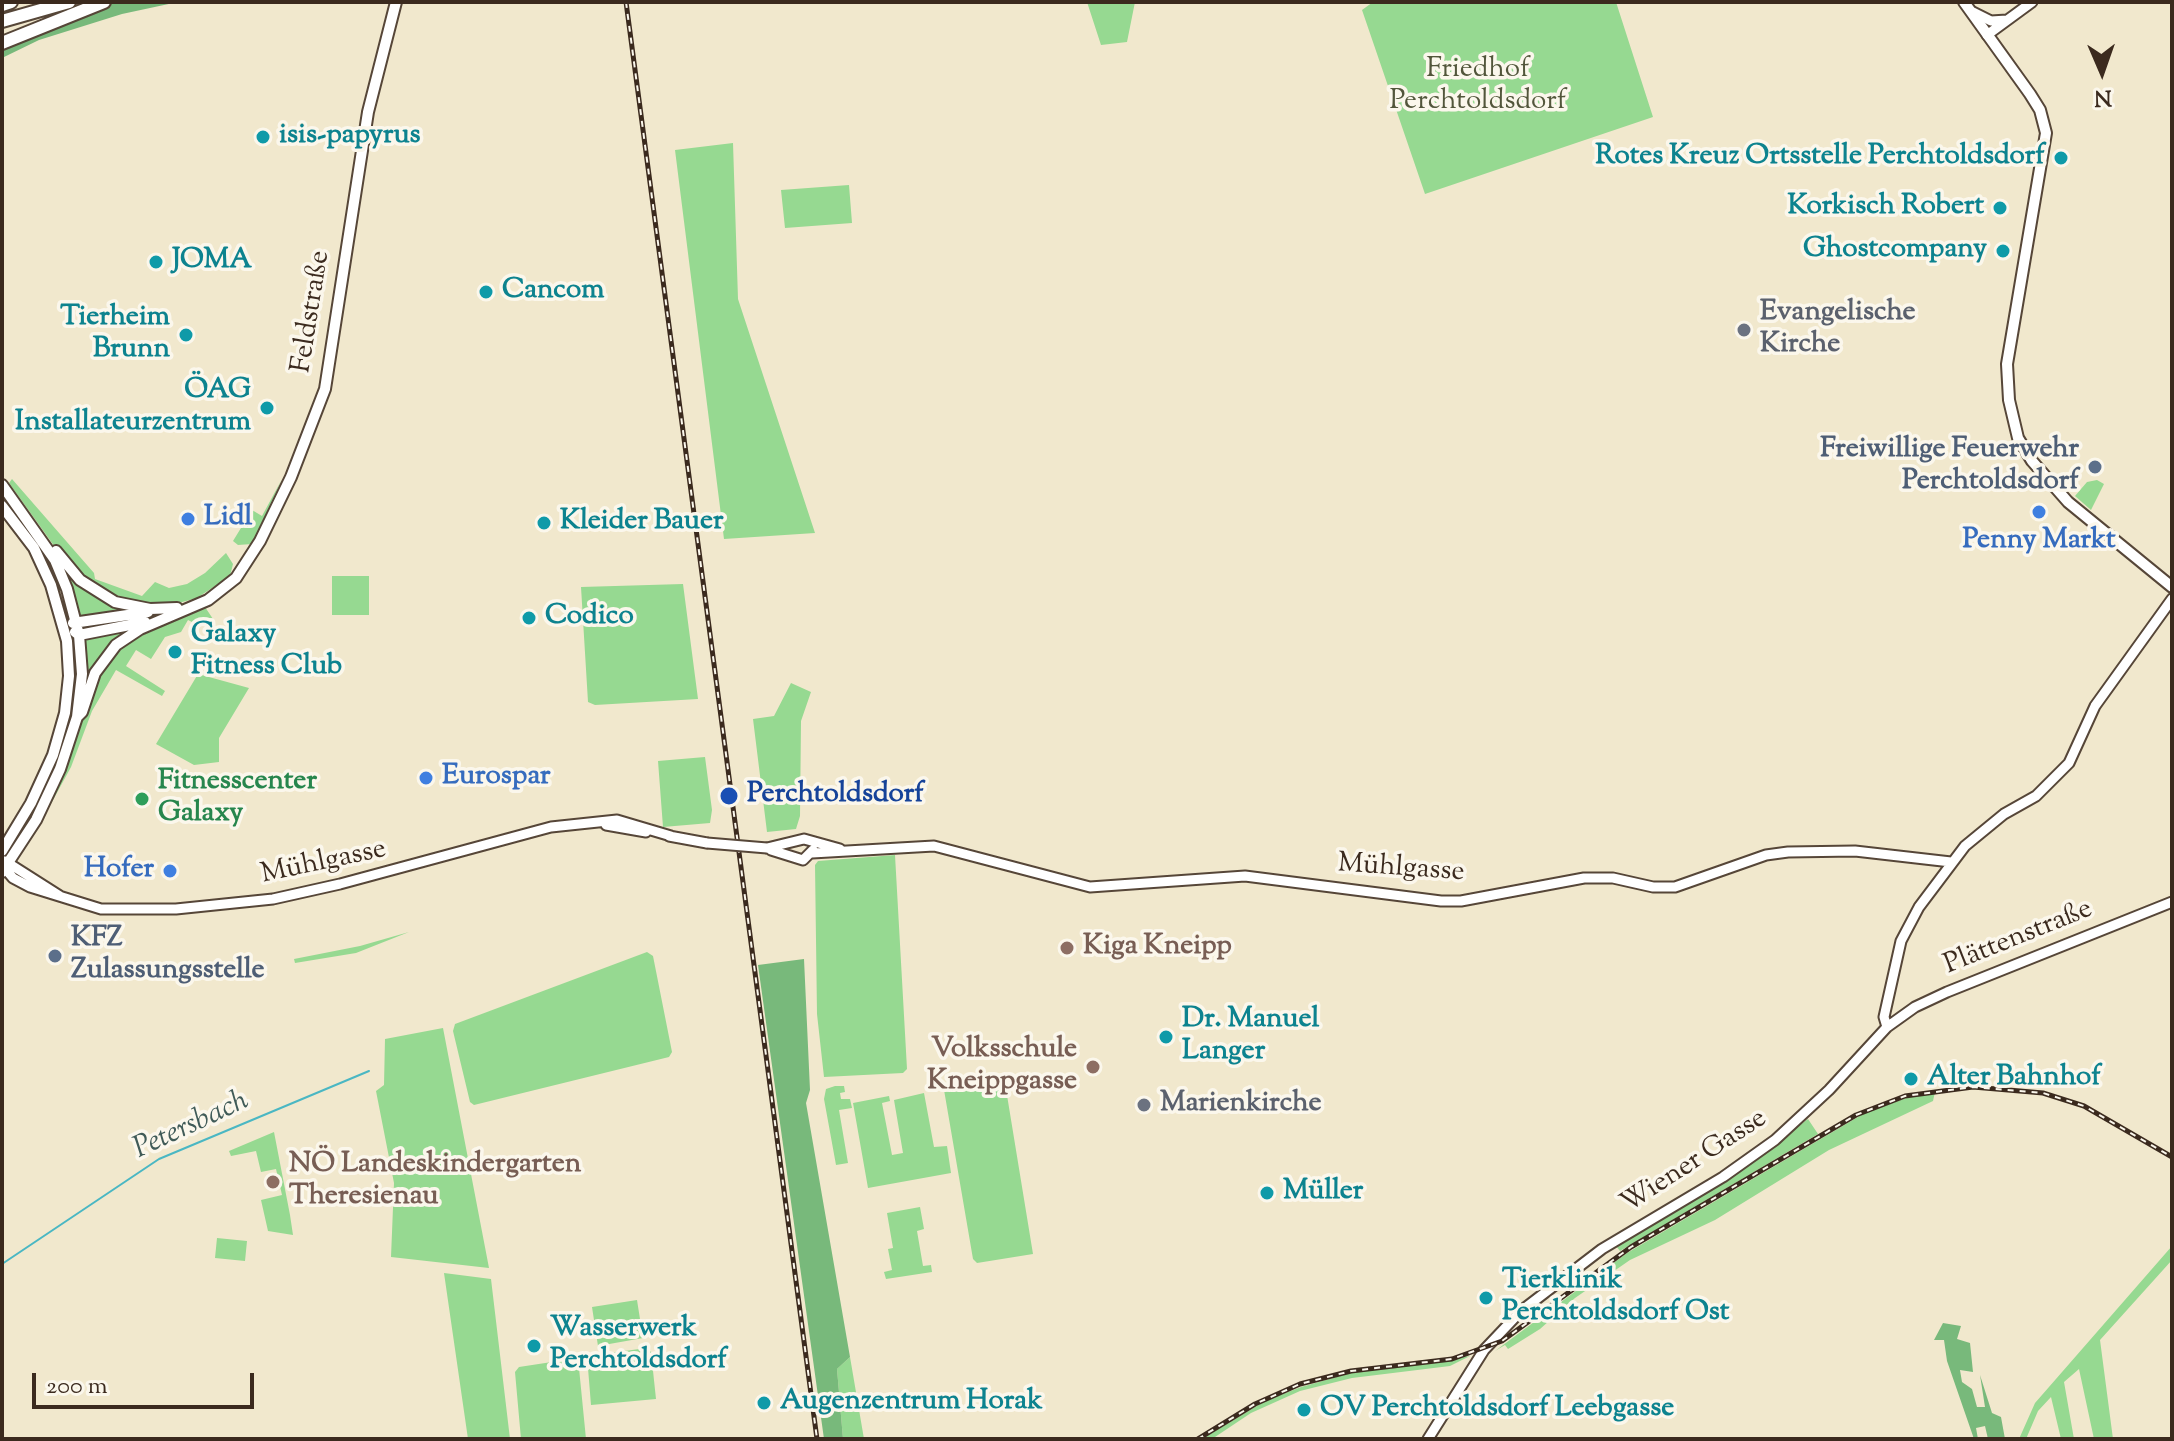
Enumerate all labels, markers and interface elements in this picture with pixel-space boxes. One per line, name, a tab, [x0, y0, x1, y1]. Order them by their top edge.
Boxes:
north arrow	[2062, 32, 2142, 112]
park label: Friedhof Perchtoldsdorf	[1390, 54, 1566, 120]
text: N	[2094, 80, 2112, 112]
place label: isis-papyrus	[279, 120, 421, 154]
marker: isis-papyrus	[254, 128, 272, 146]
place label: Rotes Kreuz Ortsstelle Perchtoldsdorf	[1595, 141, 2045, 175]
marker: Rotes Kreuz Ortsstelle Perchtoldsdorf	[2052, 149, 2070, 167]
place label: Korkisch Robert	[1787, 191, 1984, 225]
marker: Korkisch Robert	[1991, 199, 2009, 217]
place label: Ghostcompany	[1803, 234, 1987, 268]
marker: Ghostcompany	[1994, 242, 2012, 260]
place label: JOMA	[172, 245, 252, 279]
street label: Feldstraße	[287, 249, 339, 375]
marker: JOMA	[147, 253, 165, 271]
place label: Cancom	[502, 275, 604, 309]
marker: Cancom	[477, 283, 495, 301]
place label: Evangelische Kirche	[1760, 297, 1916, 363]
place label: Tierheim Brunn	[60, 302, 170, 368]
marker: Evangelische Kirche	[1735, 321, 1753, 339]
marker: Tierheim Brunn	[177, 326, 195, 344]
place label: ÖAG Installateurzentrum	[15, 375, 251, 441]
marker: ÖAG Installateurzentrum	[258, 399, 276, 417]
place label: Freiwillige Feuerwehr Perchtoldsdorf	[1820, 434, 2079, 500]
marker: Freiwillige Feuerwehr Perchtoldsdorf	[2086, 458, 2104, 476]
place label: Lidl	[204, 502, 252, 536]
marker: Penny Markt	[2030, 503, 2048, 521]
place label: Kleider Bauer	[560, 506, 724, 540]
marker: Lidl	[179, 510, 197, 528]
marker: Kleider Bauer	[535, 514, 553, 532]
place label: Penny Markt	[1963, 525, 2115, 559]
place label: Codico	[545, 601, 634, 635]
marker: Codico	[520, 609, 538, 627]
place label: Galaxy Fitness Club	[191, 619, 342, 685]
marker: Galaxy Fitness Club	[166, 643, 184, 661]
place label: Eurospar	[442, 761, 550, 795]
place label: Fitnesscenter Galaxy	[158, 766, 317, 832]
marker: Eurospar	[417, 769, 435, 787]
place label: Perchtoldsdorf	[747, 779, 924, 813]
marker: Perchtoldsdorf	[718, 785, 740, 807]
marker: Fitnesscenter Galaxy	[133, 790, 151, 808]
street label: Mühlgasse	[258, 834, 390, 894]
street label: Mühlgasse	[1336, 849, 1466, 891]
place label: Hofer	[84, 854, 154, 888]
marker: Hofer	[161, 862, 179, 880]
street label: Plättenstraße	[1940, 894, 2098, 984]
place label: KFZ Zulassungsstelle	[71, 923, 265, 989]
place label: Kiga Kneipp	[1083, 931, 1232, 965]
marker: Kiga Kneipp	[1058, 939, 1076, 957]
marker: KFZ Zulassungsstelle	[46, 947, 64, 965]
place label: Dr. Manuel Langer	[1182, 1004, 1319, 1070]
marker: Dr. Manuel Langer	[1157, 1028, 1175, 1046]
place label: Volksschule Kneippgasse	[927, 1034, 1077, 1100]
marker: Volksschule Kneippgasse	[1084, 1058, 1102, 1076]
place label: Alter Bahnhof	[1927, 1062, 2101, 1096]
marker: Alter Bahnhof	[1902, 1070, 1920, 1088]
water label: Petersbach	[129, 1085, 255, 1169]
place label: Marienkirche	[1160, 1088, 1321, 1122]
marker: Marienkirche	[1135, 1096, 1153, 1114]
street label: Wiener Gasse	[1616, 1103, 1774, 1223]
place label: NÖ Landeskindergarten Theresienau	[289, 1149, 581, 1215]
marker: NÖ Landeskindergarten Theresienau	[264, 1173, 282, 1191]
place label: Müller	[1283, 1176, 1363, 1210]
marker: Müller	[1258, 1184, 1276, 1202]
place label: Tierklinik Perchtoldsdorf Ost	[1502, 1265, 1729, 1331]
marker: Tierklinik Perchtoldsdorf Ost	[1477, 1289, 1495, 1307]
place label: Wasserwerk Perchtoldsdorf	[550, 1313, 727, 1379]
marker: Wasserwerk Perchtoldsdorf	[525, 1337, 543, 1355]
scale bar	[36, 1357, 258, 1407]
text: 200 m	[46, 1370, 108, 1404]
place label: Augenzentrum Horak	[780, 1386, 1042, 1420]
place label: OV Perchtoldsdorf Leebgasse	[1320, 1393, 1674, 1427]
marker: Augenzentrum Horak	[755, 1394, 773, 1412]
marker: OV Perchtoldsdorf Leebgasse	[1295, 1401, 1313, 1419]

